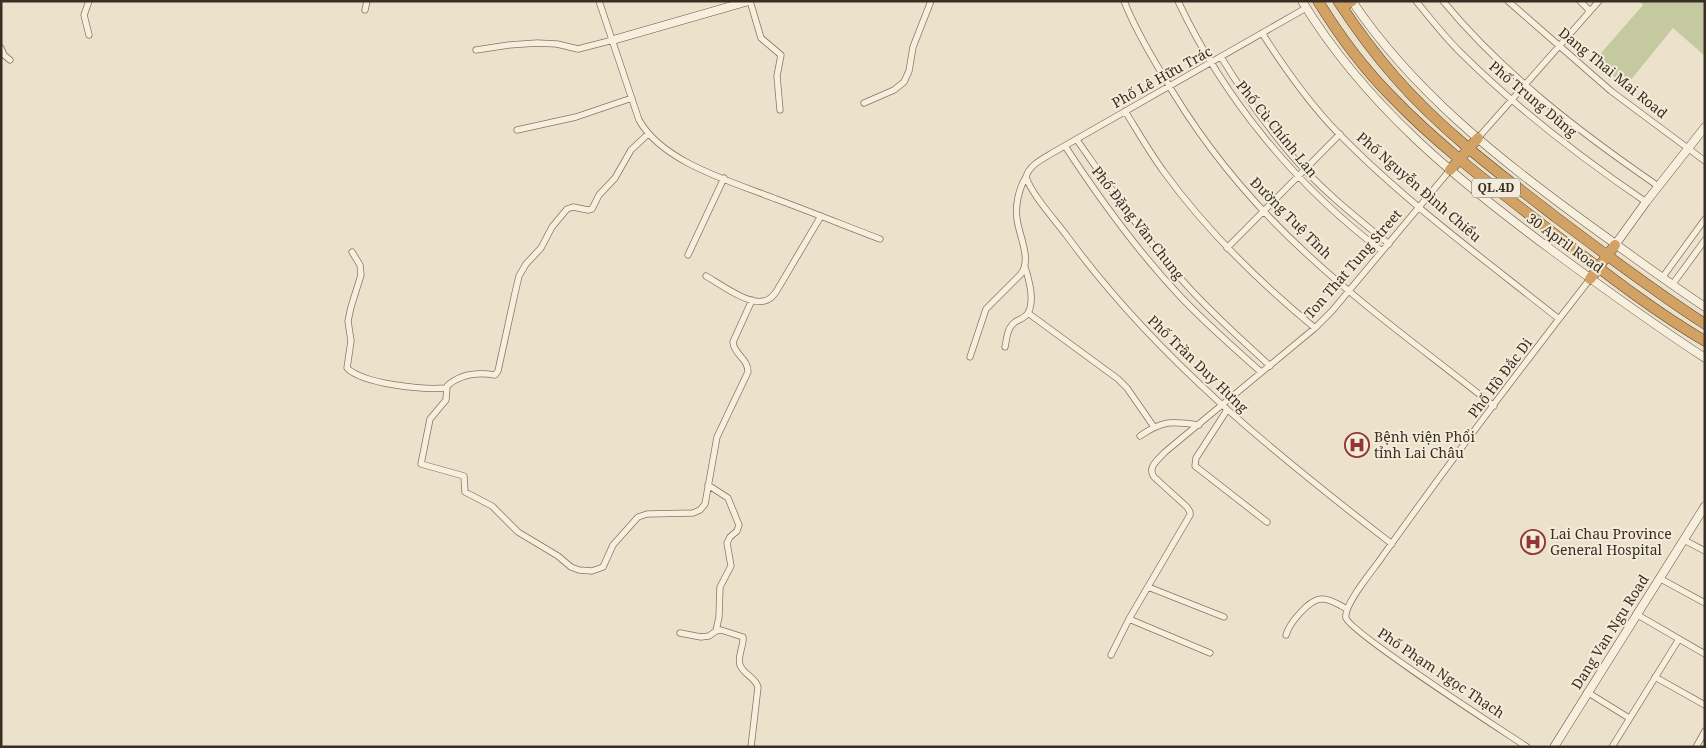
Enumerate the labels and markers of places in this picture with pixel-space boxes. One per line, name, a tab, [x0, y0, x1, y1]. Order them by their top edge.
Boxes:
place label: Bệnh viện Phổi tỉnh Lai Châu	[1374, 427, 1475, 462]
hospital icon: Bệnh viện Phổi tỉnh Lai Châu	[1344, 432, 1370, 458]
place label: Lai Chau Province General Hospital	[1550, 524, 1672, 559]
hospital icon: Lai Chau Province General Hospital	[1520, 529, 1546, 555]

